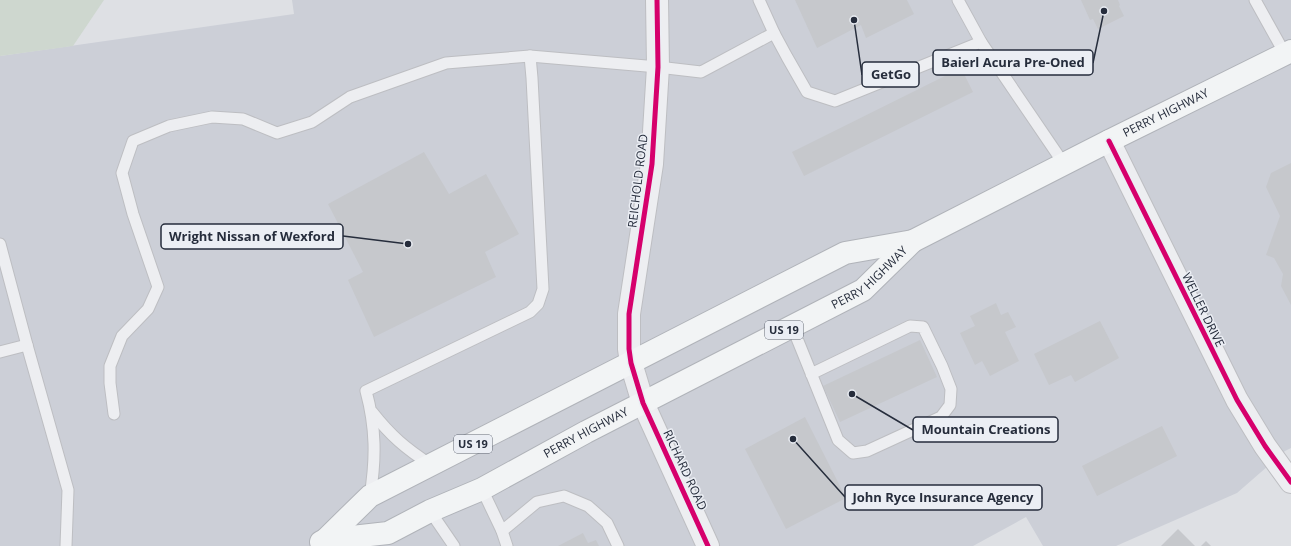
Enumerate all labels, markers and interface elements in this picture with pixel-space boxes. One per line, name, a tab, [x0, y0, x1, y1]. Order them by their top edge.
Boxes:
callout: Baierl Acura Pre-Oned	[933, 50, 1093, 75]
text: Baierl Acura Pre-Oned	[941, 53, 1085, 71]
callout: GetGo	[862, 62, 919, 87]
text: GetGo	[871, 65, 911, 83]
street label: PERRY HIGHWAY	[1120, 84, 1212, 141]
street label: REICHOLD ROAD	[623, 133, 652, 229]
callout: Wright Nissan of Wexford	[161, 224, 343, 249]
text: Wright Nissan of Wexford	[169, 227, 335, 245]
street label: PERRY HIGHWAY	[828, 242, 911, 313]
street label: WELLER DRIVE	[1178, 270, 1229, 350]
road number: US 19	[765, 321, 803, 339]
street label: PERRY HIGHWAY	[540, 403, 631, 462]
callout: Mountain Creations	[913, 417, 1058, 442]
text: Mountain Creations	[921, 420, 1051, 438]
street label: RICHARD ROAD	[659, 427, 712, 513]
road number: US 19	[454, 435, 492, 453]
callout: John Ryce Insurance Agency	[845, 485, 1042, 510]
text: John Ryce Insurance Agency	[851, 488, 1034, 506]

